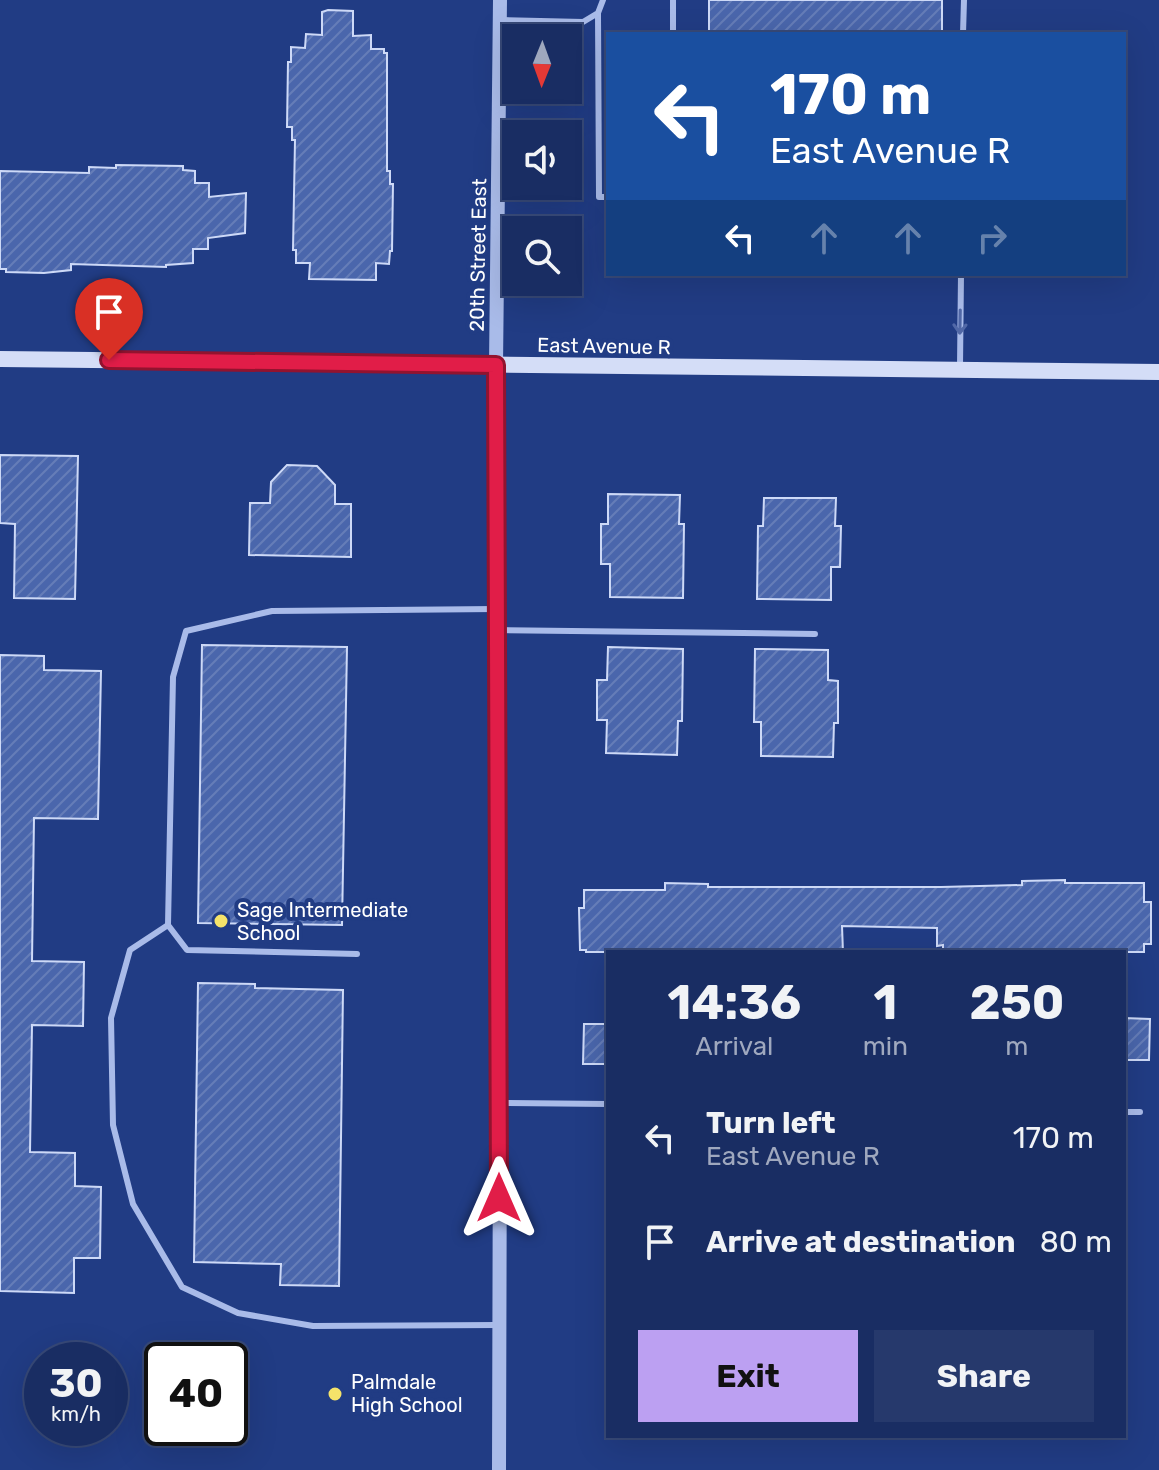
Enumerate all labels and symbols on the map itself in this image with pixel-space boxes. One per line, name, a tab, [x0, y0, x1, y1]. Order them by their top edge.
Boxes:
north arrow	[502, 24, 582, 104]
street label: 20th Street East	[465, 178, 491, 332]
pin	[75, 278, 143, 360]
one-way arrow	[952, 308, 968, 335]
street label: East Avenue R	[537, 333, 671, 359]
place label: Sage Intermediate School	[237, 898, 408, 945]
marker: Sage Intermediate School	[212, 912, 230, 930]
position arrow	[457, 1156, 541, 1240]
speed limit sign: 40	[144, 1342, 248, 1446]
place label: Palmdale High School	[351, 1370, 463, 1417]
marker: Palmdale High School	[326, 1385, 344, 1403]

